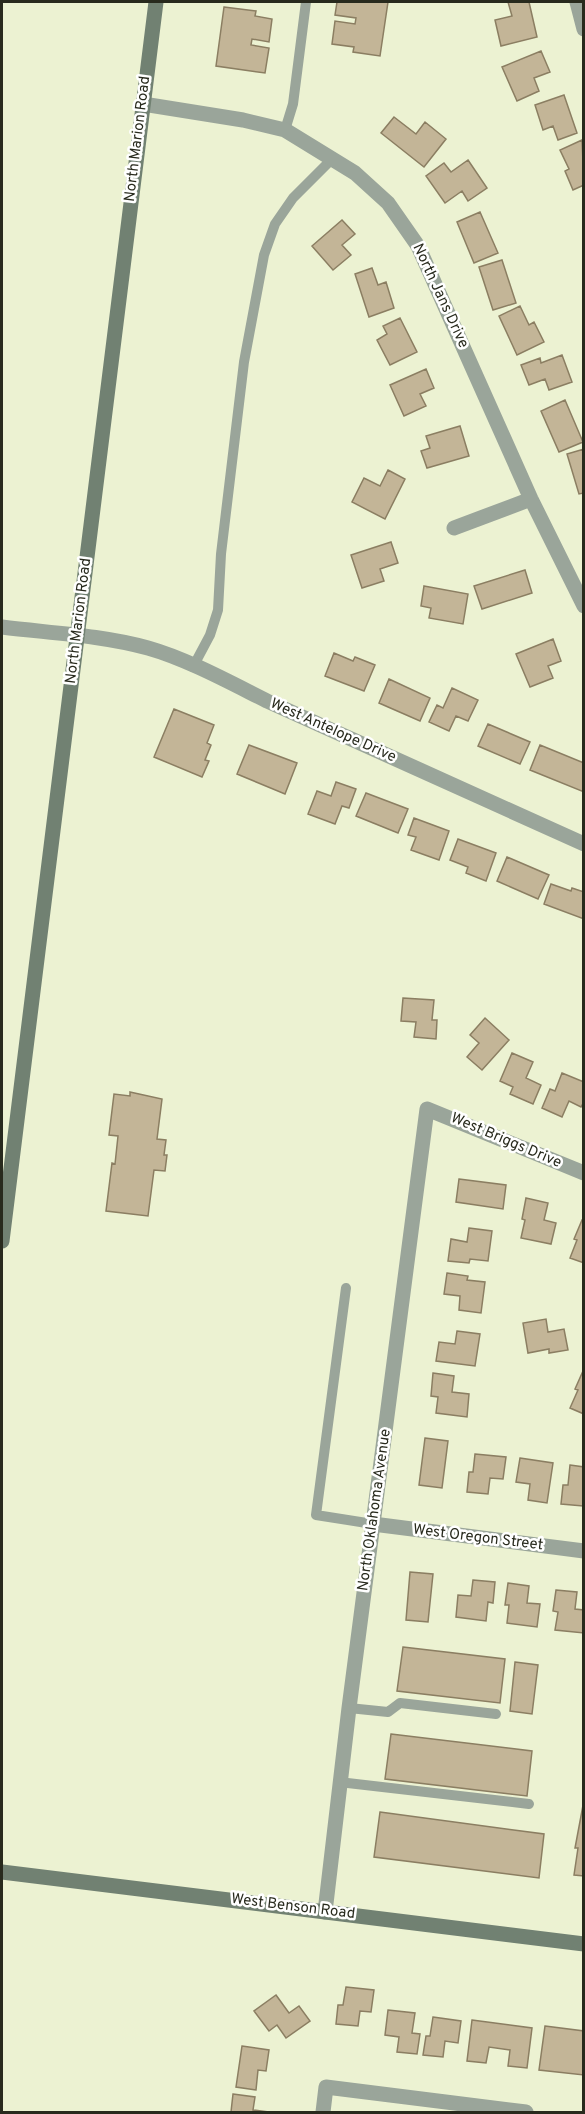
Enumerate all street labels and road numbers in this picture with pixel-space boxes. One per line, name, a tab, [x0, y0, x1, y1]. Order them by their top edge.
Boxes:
street label: North Marion Road	[121, 75, 155, 203]
street label: North Jans Drive	[407, 241, 473, 351]
street label: North Marion Road	[62, 557, 96, 685]
street label: West Antelope Drive	[267, 695, 399, 767]
street label: West Briggs Drive	[448, 1109, 564, 1173]
street label: North Oklahoma Avenue	[354, 1428, 396, 1592]
street label: West Oregon Street	[412, 1521, 544, 1555]
street label: West Benson Road	[230, 1890, 356, 1924]

